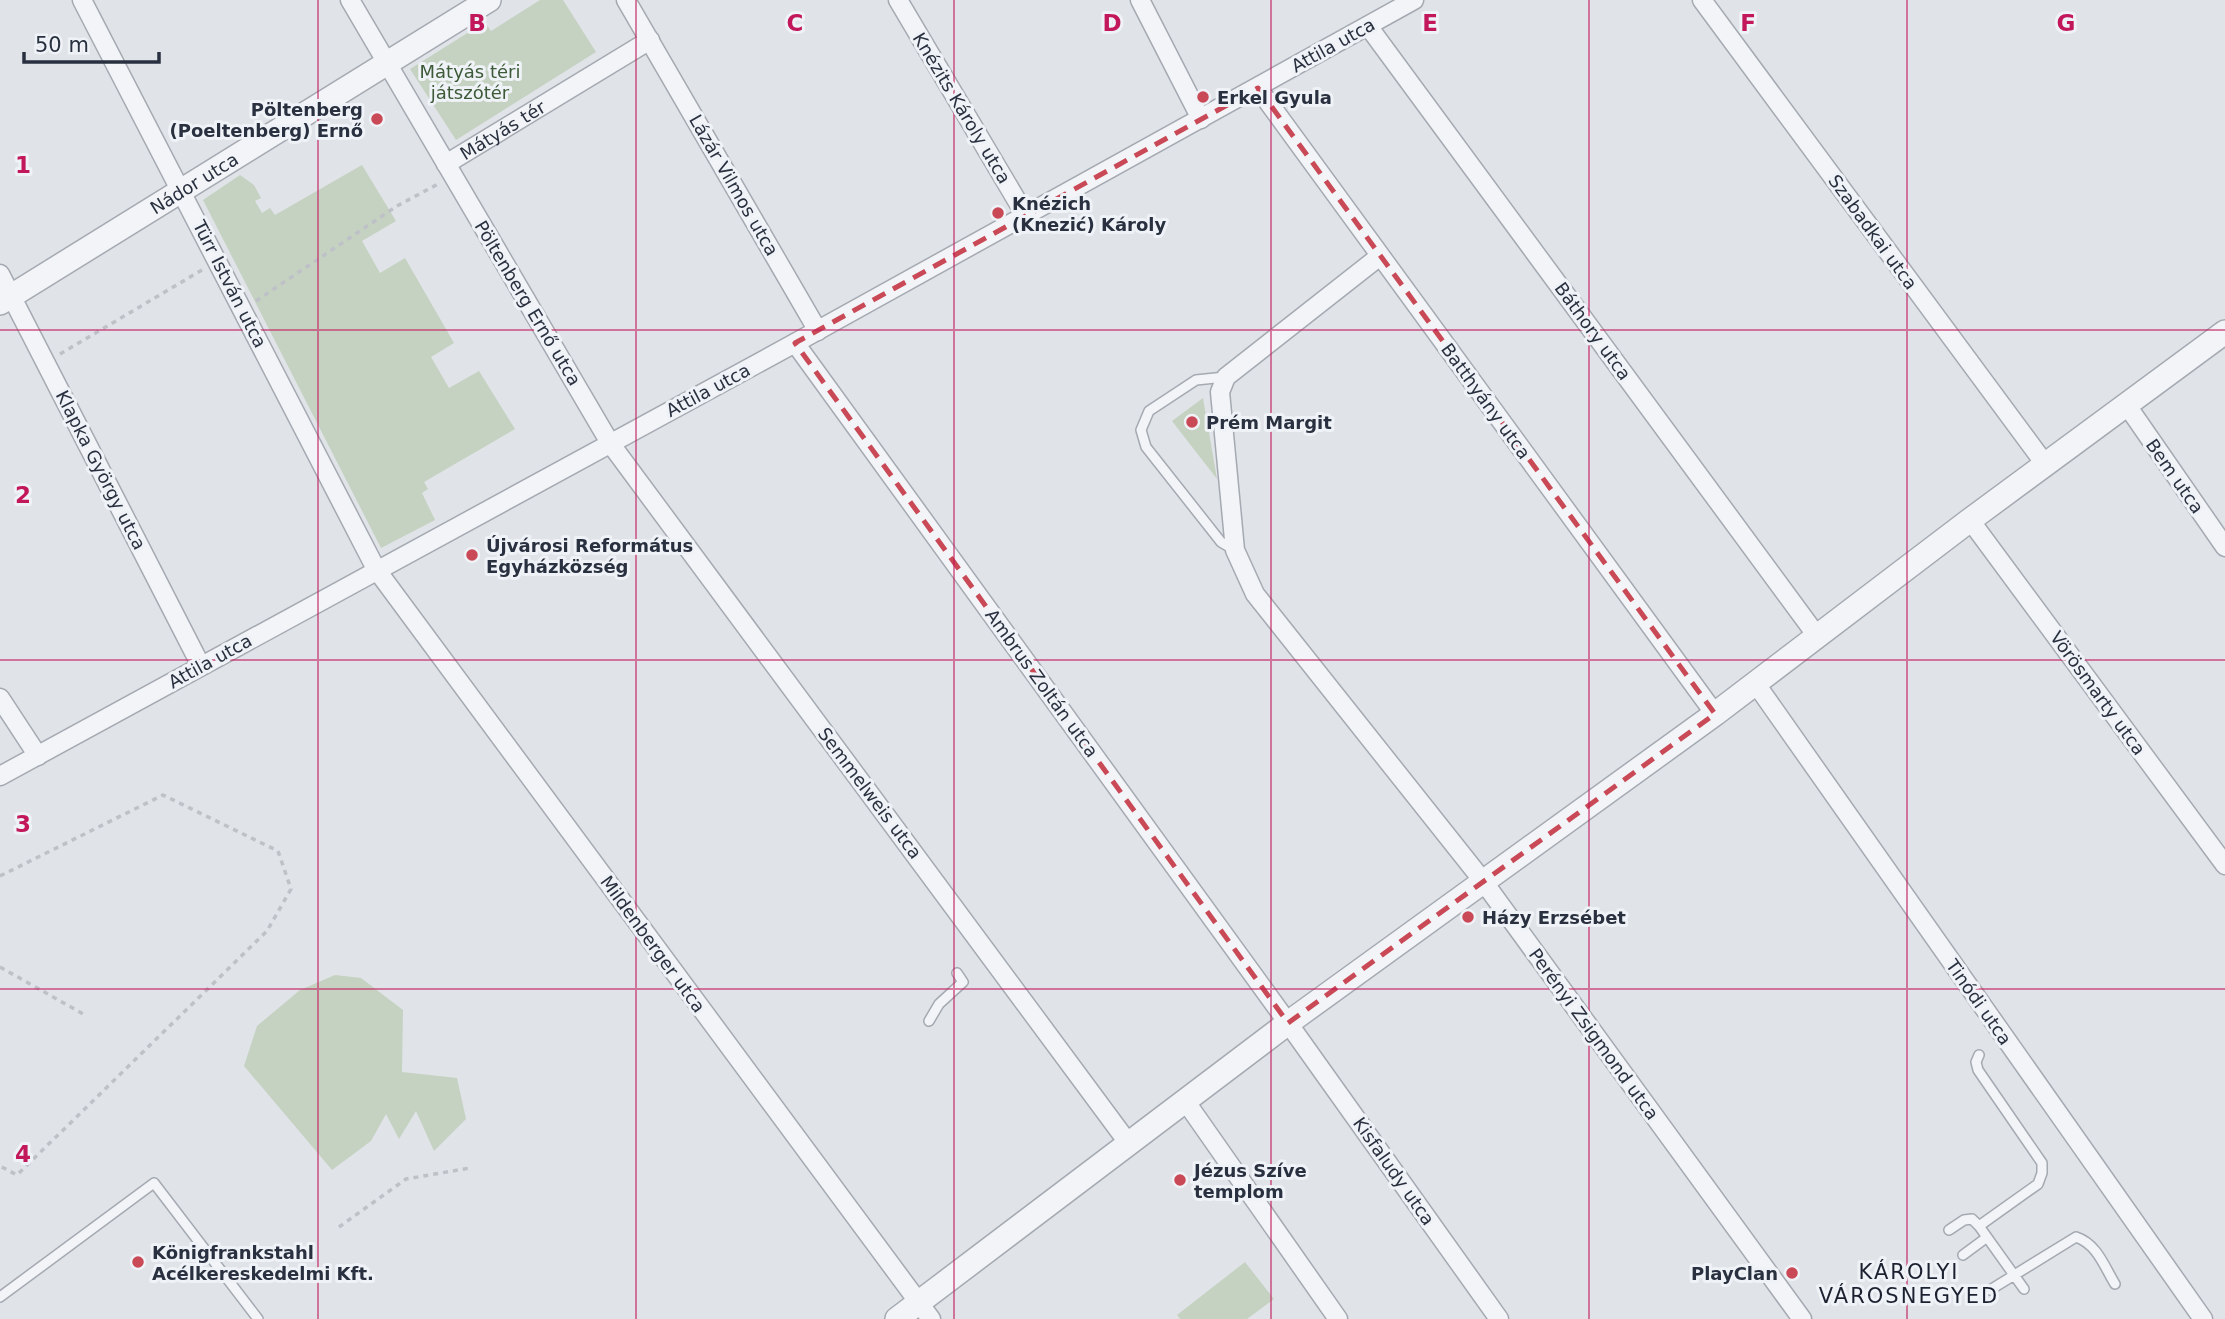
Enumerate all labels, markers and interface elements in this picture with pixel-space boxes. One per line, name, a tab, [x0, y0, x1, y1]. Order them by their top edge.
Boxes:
text: B	[468, 10, 486, 36]
text: C	[787, 10, 803, 36]
text: D	[1102, 10, 1122, 36]
text: E	[1422, 10, 1438, 36]
text: F	[1740, 10, 1756, 36]
text: G	[2057, 10, 2075, 36]
street label: Attila utca	[1288, 13, 1378, 77]
scale bar	[24, 21, 159, 65]
street label: Knézits Károly utca	[909, 29, 1015, 187]
text: 50 m	[35, 33, 89, 57]
park label: Mátyás téri játszótér	[420, 61, 520, 103]
place label: Erkel Gyula	[1217, 87, 1332, 108]
marker: Erkel Gyula	[1195, 89, 1211, 105]
street label: Mátyás tér	[456, 96, 549, 164]
place label: Pöltenberg (Poeltenberg) Ernő	[170, 99, 363, 141]
marker: Pöltenberg (Poeltenberg) Ernő	[369, 111, 385, 127]
street label: Lázár Vilmos utca	[685, 111, 783, 259]
street label: Nádor utca	[146, 148, 242, 218]
text: 1	[15, 152, 31, 178]
street label: Szabadkai utca	[1824, 170, 1922, 294]
place label: Knézich (Knezić) Károly	[1012, 193, 1167, 235]
marker: Knézich (Knezić) Károly	[990, 205, 1006, 221]
street label: Türr István utca	[188, 216, 271, 351]
street label: Pöltenberg Ernő utca	[470, 217, 586, 389]
street label: Báthory utca	[1550, 278, 1636, 384]
street label: Batthyány utca	[1437, 339, 1535, 463]
street label: Attila utca	[662, 359, 754, 421]
street label: Klapka György utca	[52, 387, 150, 553]
place label: Prém Margit	[1206, 412, 1332, 433]
marker: Prém Margit	[1184, 414, 1200, 430]
street label: Bem utca	[2142, 435, 2208, 517]
text: 2	[15, 482, 31, 508]
place label: Újvárosi Református Egyházközség	[486, 535, 693, 577]
marker: Újvárosi Református Egyházközség	[464, 547, 480, 563]
street label: Ambrus Zoltán utca	[981, 605, 1103, 761]
street label: Vörösmarty utca	[2046, 627, 2150, 759]
street label: Attila utca	[165, 629, 255, 693]
street label: Semmelweis utca	[814, 723, 926, 863]
text: 3	[15, 811, 31, 837]
street label: Mildenberger utca	[596, 871, 710, 1017]
place label: Házy Erzsébet	[1482, 907, 1626, 928]
marker: Házy Erzsébet	[1460, 909, 1476, 925]
street label: Perényi Zsigmond utca	[1525, 944, 1663, 1124]
street label: Tinódi utca	[1941, 954, 2016, 1049]
street label: Kisfaludy utca	[1349, 1113, 1439, 1229]
text: 4	[15, 1141, 31, 1167]
place label: Jézus Szíve templom	[1192, 1160, 1307, 1202]
marker: Jézus Szíve templom	[1172, 1172, 1188, 1188]
place label: Königfrankstahl Acélkereskedelmi Kft.	[152, 1242, 374, 1284]
marker: Königfrankstahl Acélkereskedelmi Kft.	[130, 1254, 146, 1270]
district label: KÁROLYI VÁROSNEGYED	[1819, 1259, 1999, 1308]
place label: PlayClan	[1691, 1263, 1778, 1284]
marker: PlayClan	[1784, 1265, 1800, 1281]

